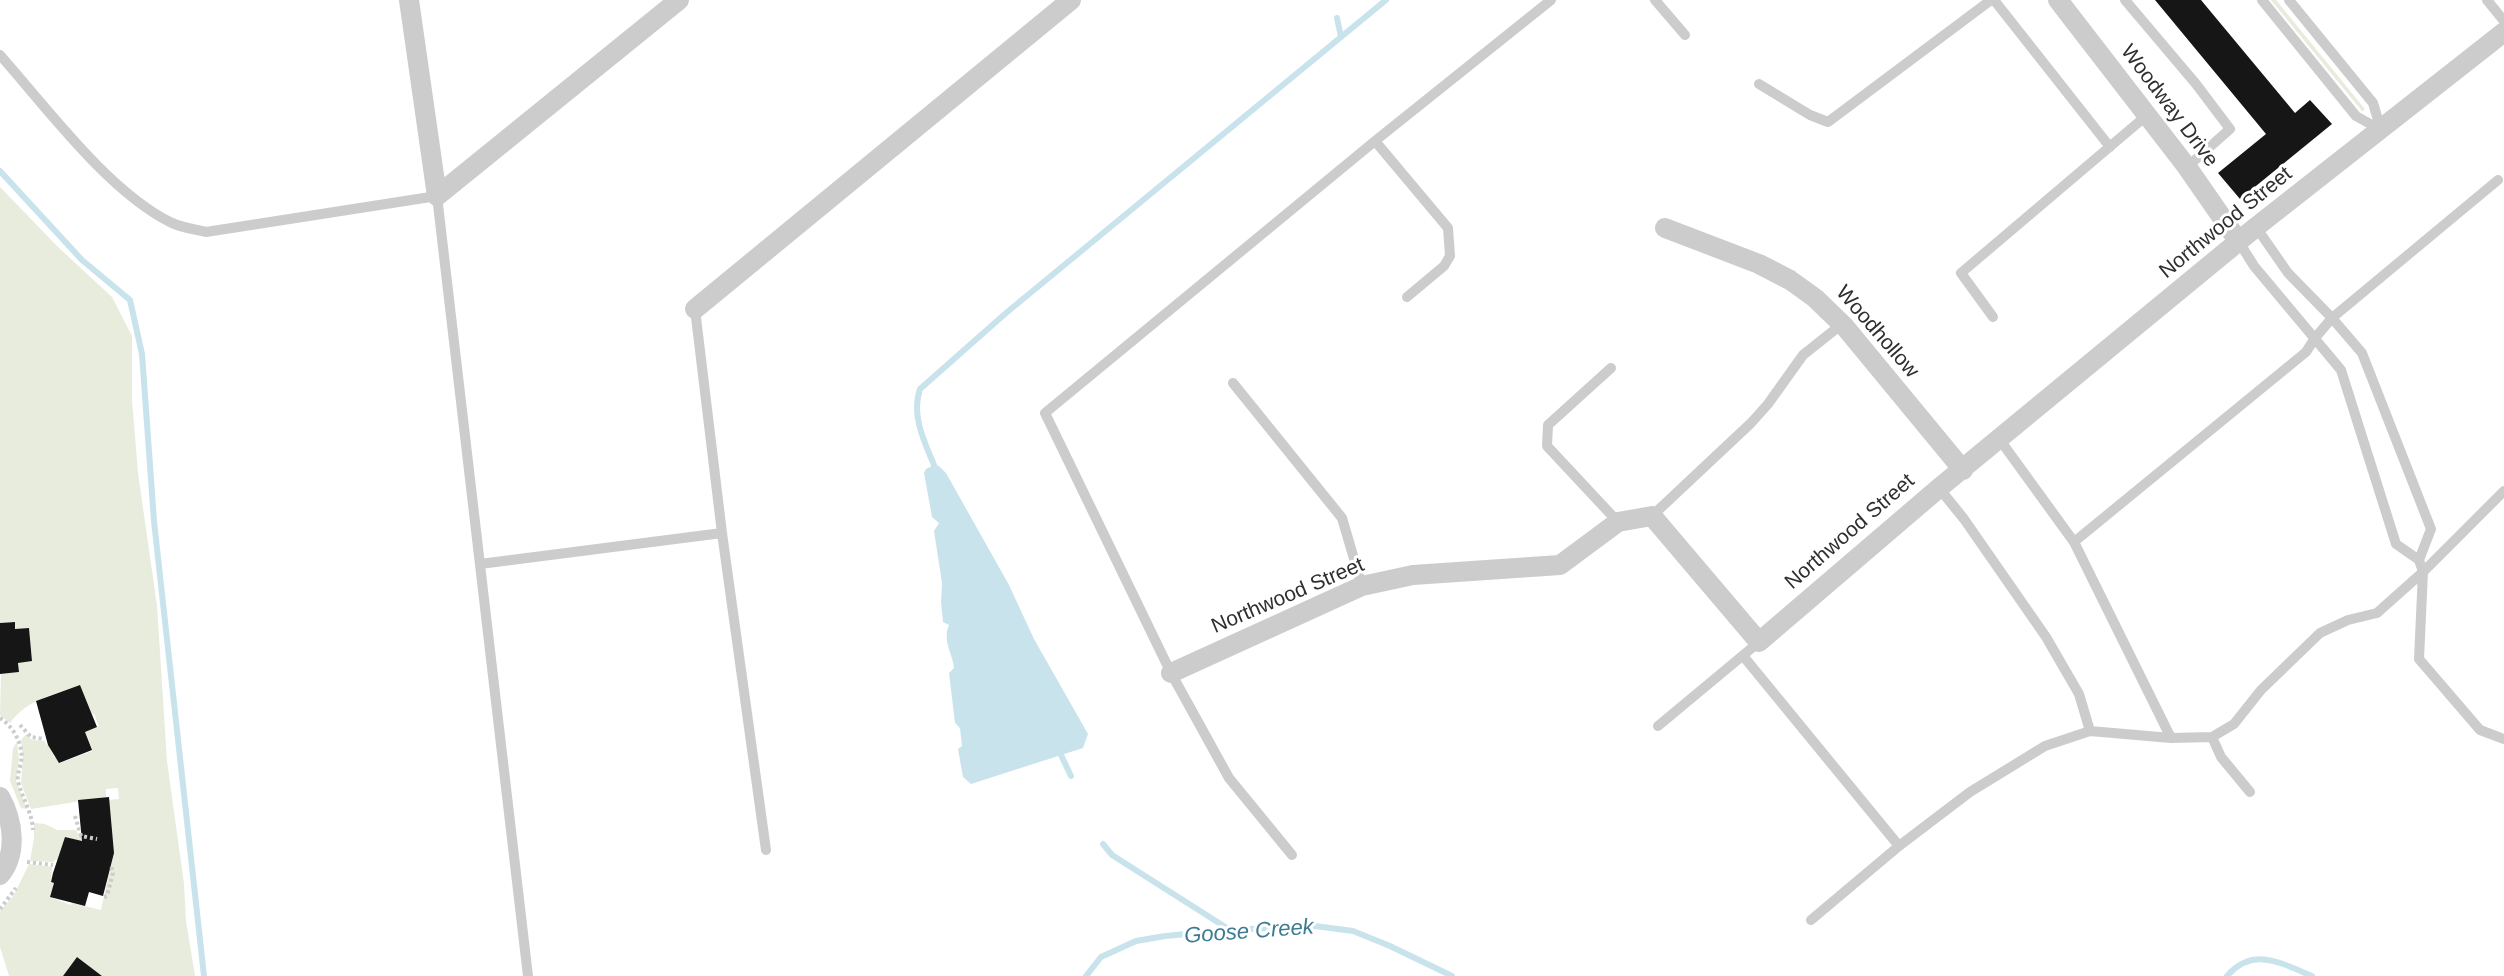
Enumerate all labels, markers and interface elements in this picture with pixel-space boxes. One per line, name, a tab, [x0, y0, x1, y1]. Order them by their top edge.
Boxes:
street label: Woodway Drive	[2115, 40, 2223, 172]
street label: Northwood Street	[2155, 162, 2297, 284]
street label: Woodhollow	[1830, 281, 1924, 383]
street label: Northwood Street	[1780, 469, 1920, 595]
street label: Northwood Street	[1208, 552, 1368, 640]
water label: Goose Creek	[1183, 914, 1315, 950]

